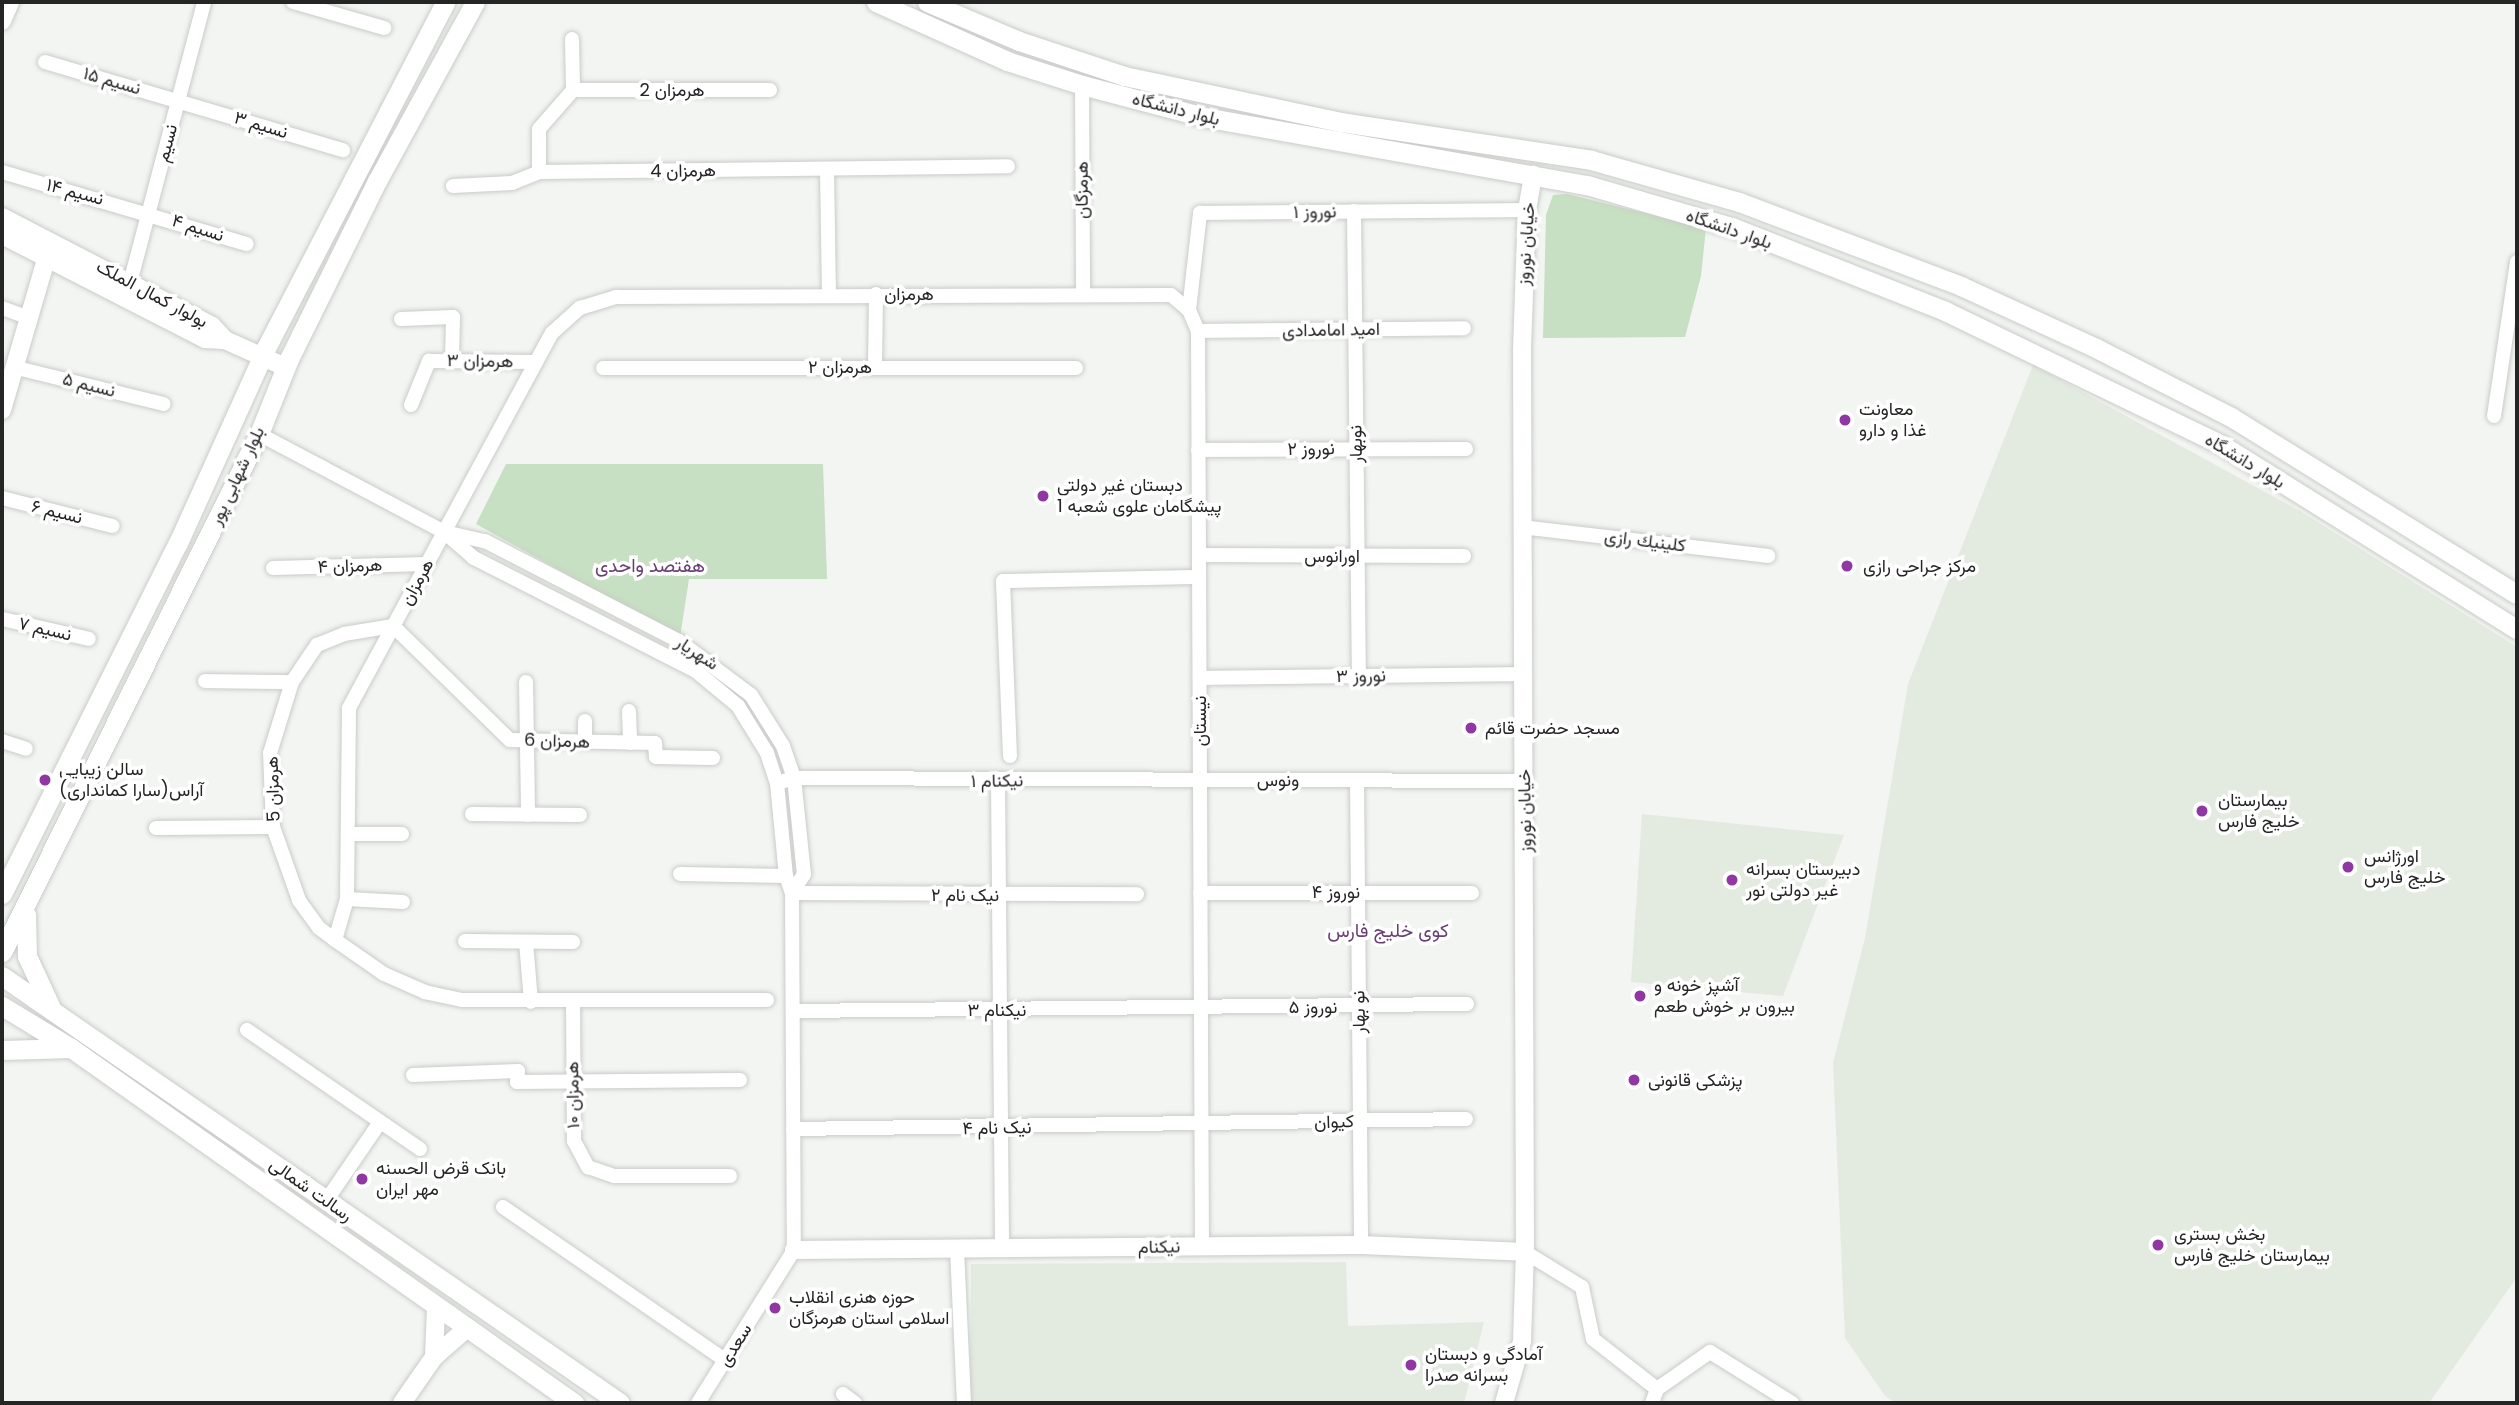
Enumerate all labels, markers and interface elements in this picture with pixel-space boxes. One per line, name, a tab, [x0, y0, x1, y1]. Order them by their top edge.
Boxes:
street label: نسیم ۱۵	[81, 63, 143, 99]
street label: هرمزان 2	[640, 79, 704, 101]
street label: بلوار دانشگاه	[1130, 88, 1222, 130]
street label: نسیم ۳	[232, 107, 290, 143]
street label: نسیم	[152, 122, 182, 164]
street label: هرمزان 4	[650, 160, 716, 182]
street label: هرمزگان	[1071, 161, 1093, 219]
street label: نسیم ۱۴	[44, 174, 106, 210]
street label: نوروز ۱	[1293, 201, 1337, 223]
street label: خیابان نوروز	[1512, 202, 1540, 286]
street label: بلوار دانشگاه	[1683, 204, 1775, 254]
street label: نسیم ۴	[169, 209, 227, 247]
street label: بولوار کمال الملک	[92, 256, 212, 332]
street label: هرمزان	[884, 283, 934, 305]
street label: امید امامدادی	[1282, 318, 1380, 342]
street label: هرمزان ۳	[447, 350, 513, 372]
street label: هرمزان ۲	[808, 356, 872, 378]
street label: نسیم ۵	[60, 368, 118, 402]
place label: معاونت غذا و دارو	[1859, 399, 1926, 442]
marker: معاونت غذا و دارو	[1837, 412, 1853, 428]
street label: بلوار شهابی پور	[205, 423, 269, 529]
street label: نوبهار	[1345, 425, 1367, 463]
street label: بلوار دانشگاه	[2201, 429, 2289, 493]
street label: نوروز ۲	[1287, 438, 1335, 460]
place label: دبستان غیر دولتی پیشگامان علوی شعبه 1	[1057, 475, 1221, 518]
marker: دبستان غیر دولتی پیشگامان علوی شعبه 1	[1035, 488, 1051, 504]
street label: نسیم ۶	[29, 495, 85, 529]
street label: كلينيك رازی	[1603, 525, 1687, 557]
street label: اورانوس	[1304, 545, 1360, 567]
street label: هرمزان ۴	[317, 554, 383, 578]
street label: هرمزان	[395, 555, 439, 609]
district label: هفتصد واحدی	[595, 555, 705, 577]
place label: مرکز جراحی رازی	[1863, 555, 1976, 577]
marker: مرکز جراحی رازی	[1837, 556, 1857, 576]
street label: نسیم ۷	[16, 612, 74, 646]
street label: شهریار	[672, 631, 722, 675]
street label: نوروز ۳	[1336, 665, 1386, 687]
street label: نیستان	[1189, 696, 1211, 746]
place label: مسجد حضرت قائم	[1485, 717, 1620, 739]
marker: مسجد حضرت قائم	[1463, 720, 1479, 736]
street label: هرمزان 6	[524, 729, 590, 753]
street label: هرمزان 5	[261, 756, 285, 822]
place label: سالن زیبایی آراس(سارا کمانداری)	[59, 759, 203, 802]
street label: ونوس	[1257, 769, 1299, 791]
street label: خیابان نوروز	[1513, 769, 1537, 853]
street label: نیکنام ۱	[971, 770, 1023, 792]
marker: سالن زیبایی آراس(سارا کمانداری)	[37, 772, 53, 788]
place label: بیمارستان خلیج فارس	[2218, 790, 2299, 832]
marker: بیمارستان خلیج فارس	[2192, 801, 2212, 821]
place label: اورژانس خلیج فارس	[2364, 846, 2445, 888]
marker: اورژانس خلیج فارس	[2338, 857, 2358, 877]
place label: دبیرستان بسرانه غیر دولتی نور	[1746, 859, 1860, 902]
marker: دبیرستان بسرانه غیر دولتی نور	[1724, 872, 1740, 888]
street label: نوروز ۴	[1312, 881, 1360, 903]
street label: نیک نام ۲	[931, 884, 999, 906]
district label: کوی خلیج فارس	[1327, 920, 1449, 942]
place label: آشپز خونه و بیرون بر خوش طعم	[1654, 975, 1795, 1018]
marker: آشپز خونه و بیرون بر خوش طعم	[1632, 988, 1648, 1004]
street label: نو بهار	[1348, 990, 1370, 1034]
street label: نوروز ۵	[1289, 996, 1337, 1018]
street label: نیکنام ۳	[968, 999, 1026, 1021]
street label: هرمزان ۱۰	[562, 1061, 584, 1129]
place label: پزشکی قانونی	[1648, 1069, 1743, 1091]
marker: پزشکی قانونی	[1626, 1072, 1642, 1088]
street label: کیوان	[1314, 1111, 1354, 1133]
street label: نیک نام ۴	[962, 1117, 1032, 1139]
street label: رسالت شمالی	[265, 1153, 357, 1227]
place label: بانک قرض الحسنه مهر ایران	[376, 1158, 506, 1200]
marker: بانک قرض الحسنه مهر ایران	[354, 1171, 370, 1187]
place label: بخش بستری بیمارستان خلیج فارس	[2174, 1224, 2330, 1266]
marker: بخش بستری بیمارستان خلیج فارس	[2148, 1235, 2168, 1255]
street label: نیکنام	[1138, 1236, 1180, 1258]
place label: حوزه هنری انقلاب اسلامی استان هرمزگان	[789, 1287, 949, 1330]
marker: حوزه هنری انقلاب اسلامی استان هرمزگان	[767, 1300, 783, 1316]
street label: سعدی	[713, 1319, 757, 1371]
place label: آمادگی و دبستان بسرانه صدرا	[1425, 1344, 1542, 1386]
marker: آمادگی و دبستان بسرانه صدرا	[1403, 1357, 1419, 1373]

